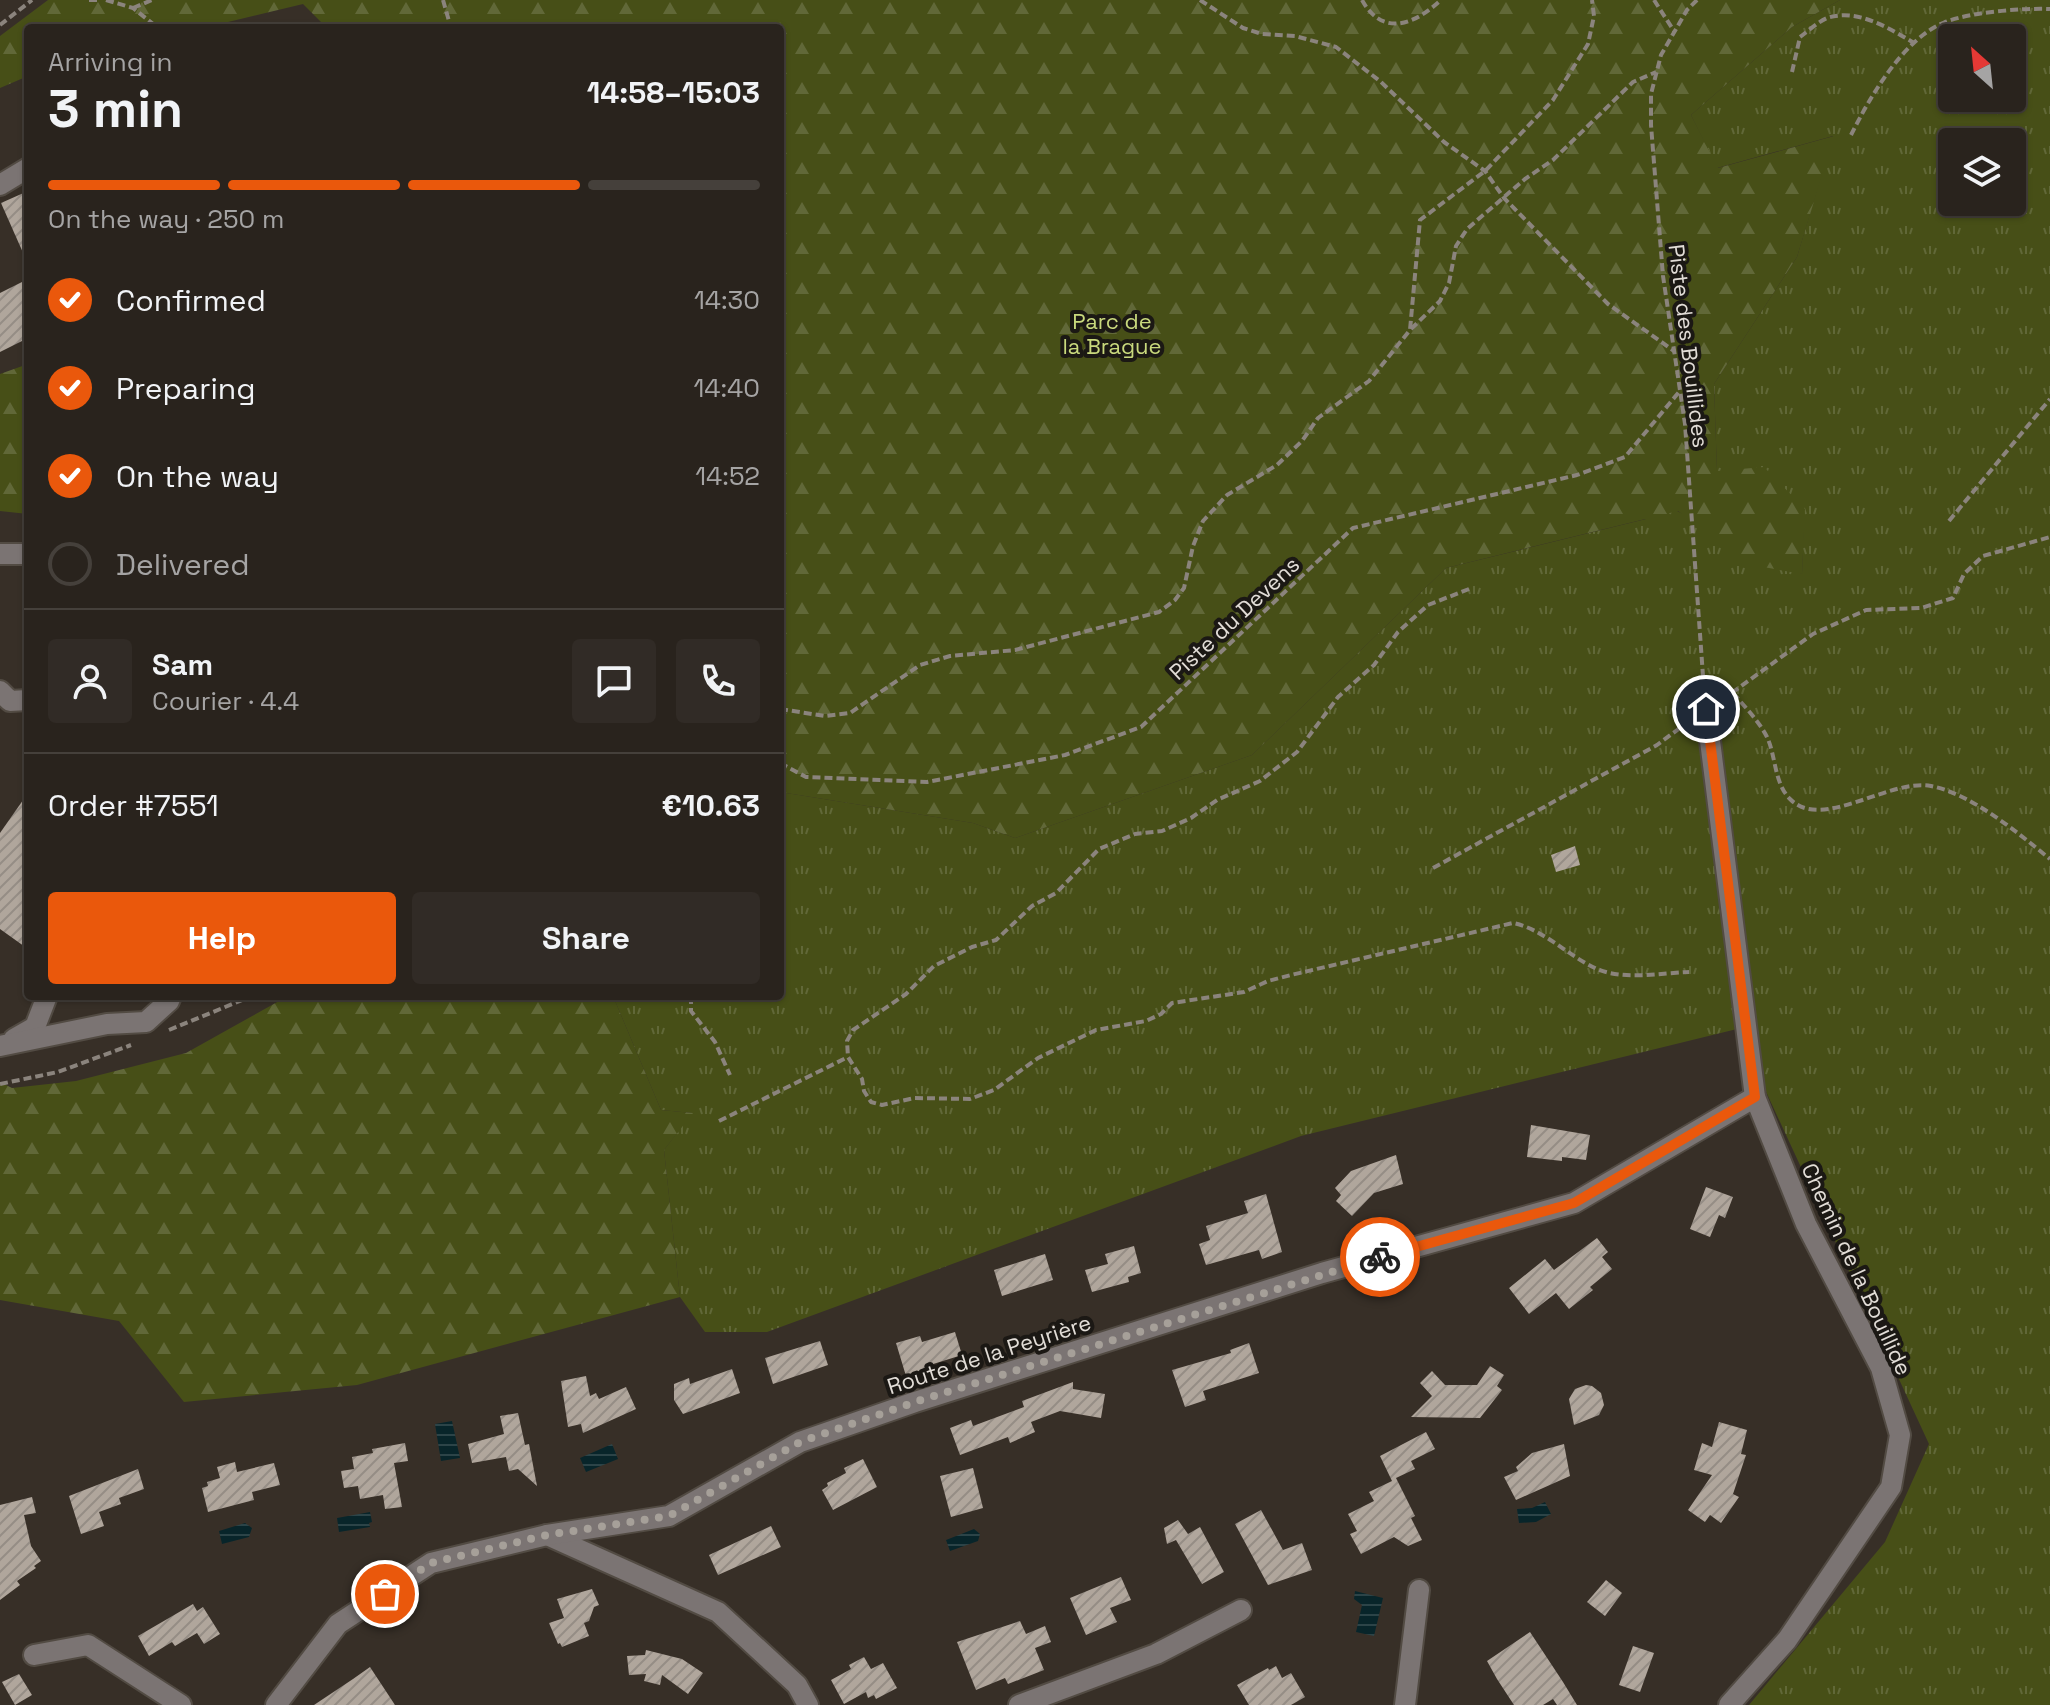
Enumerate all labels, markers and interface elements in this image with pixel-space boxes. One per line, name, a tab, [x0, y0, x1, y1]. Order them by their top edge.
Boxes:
north arrow	[1938, 24, 2026, 112]
map controls	[1938, 24, 2026, 216]
text: Arriving in	[48, 45, 172, 79]
text: 14:58–15:03	[587, 73, 760, 112]
text: 3 min	[48, 76, 183, 142]
button: layers	[1938, 128, 2026, 216]
text: On the way · 250 m	[48, 202, 284, 236]
street label: Piste des Bouillides	[1663, 243, 1715, 449]
icon: check	[48, 278, 92, 322]
text: Confirmed	[116, 281, 266, 320]
text: 14:30	[694, 283, 760, 317]
park label: Parc de la Brague	[1062, 307, 1162, 360]
icon: check	[48, 366, 92, 410]
text: Preparing	[116, 369, 255, 408]
text: 14:40	[693, 371, 760, 405]
icon: check	[48, 454, 92, 498]
text: On the way	[116, 457, 279, 496]
text: 14:52	[695, 459, 760, 493]
text: Delivered	[116, 545, 250, 584]
street label: Piste du Devens	[1163, 550, 1305, 686]
button: person	[48, 639, 132, 723]
button: chat	[572, 639, 656, 723]
button: phone	[676, 639, 760, 723]
text: Sam	[152, 645, 213, 684]
pin	[1672, 675, 1740, 743]
text: Courier · 4.4	[152, 684, 299, 718]
icon: home	[1684, 687, 1728, 731]
text: Order #7551	[48, 786, 219, 825]
text: €10.63	[662, 786, 760, 825]
button: Help	[48, 892, 396, 984]
button: Share	[412, 892, 760, 984]
street label: Chemin de la Bouillide	[1796, 1158, 1918, 1380]
courier	[1340, 1217, 1420, 1297]
icon: bike	[1358, 1235, 1402, 1279]
street label: Route de la Peyrière	[883, 1308, 1095, 1400]
pin	[351, 1560, 419, 1628]
icon: bag	[363, 1572, 407, 1616]

